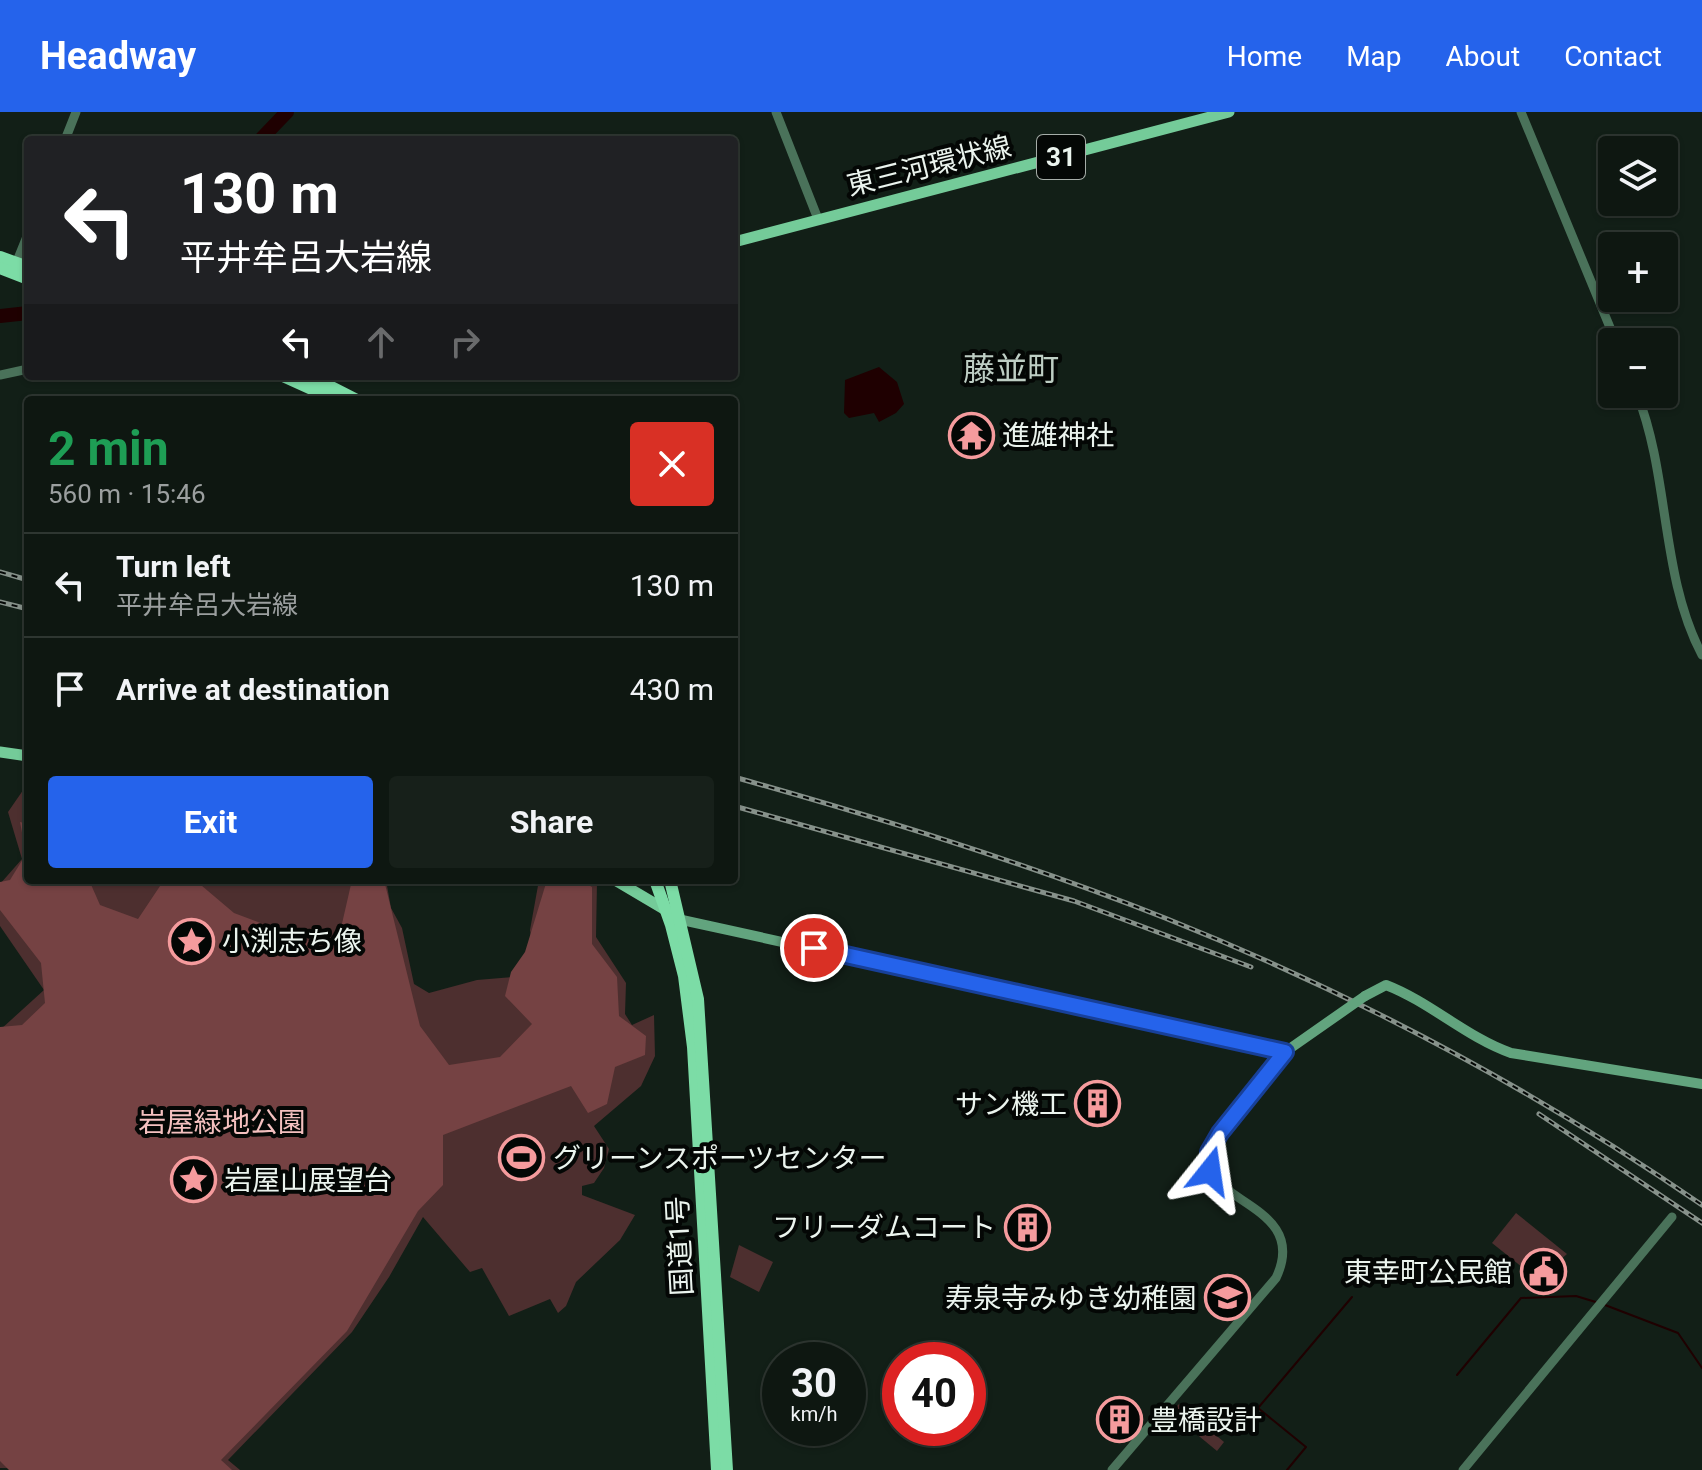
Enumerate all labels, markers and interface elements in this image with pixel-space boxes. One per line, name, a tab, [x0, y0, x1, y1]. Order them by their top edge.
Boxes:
text: Headway	[40, 34, 196, 78]
text: Home	[1227, 40, 1302, 73]
text: Map	[1346, 40, 1402, 73]
text: About	[1446, 40, 1520, 73]
text: Contact	[1564, 40, 1662, 73]
street label: 東三河環状線	[843, 130, 1015, 202]
road number: 31	[1037, 135, 1085, 179]
map controls	[1598, 136, 1678, 408]
button: layers	[1598, 136, 1678, 216]
text: 130 m	[180, 161, 339, 227]
icon: left	[48, 168, 152, 272]
button: +	[1598, 232, 1678, 312]
text: 平井牟呂大岩線	[180, 237, 432, 279]
icon: left	[275, 320, 319, 364]
icon: ahead	[359, 320, 403, 364]
icon: right	[443, 320, 487, 364]
button: −	[1598, 328, 1678, 408]
district label: 藤並町	[963, 350, 1059, 388]
temple icon: 進雄神社	[947, 411, 995, 459]
place label: 進雄神社	[1002, 419, 1114, 452]
text: 2 min	[48, 420, 169, 477]
button: close	[630, 422, 714, 506]
text: 560 m · 15:46	[48, 479, 206, 509]
text: Turn left	[116, 549, 231, 584]
icon: left	[48, 563, 92, 607]
text: 130 m	[630, 568, 714, 603]
text: 平井牟呂大岩線	[116, 590, 298, 620]
icon: arrive	[48, 667, 92, 711]
text: Arrive at destination	[116, 672, 390, 707]
text: 430 m	[630, 672, 714, 707]
button: Exit	[48, 776, 373, 868]
button: Share	[389, 776, 714, 868]
pin	[780, 914, 848, 982]
place icon: 小渕志ち像	[167, 917, 215, 965]
place label: 小渕志ち像	[222, 925, 362, 958]
icon: arrive	[792, 926, 836, 970]
building icon: サン機工	[1074, 1080, 1122, 1128]
place label: サン機工	[955, 1088, 1067, 1121]
park label: 岩屋緑地公園	[138, 1106, 306, 1139]
position arrow	[1168, 1129, 1252, 1213]
sports icon: グリーンスポーツセンター	[498, 1134, 546, 1182]
place label: グリーンスポーツセンター	[553, 1142, 886, 1175]
place icon: 岩屋山展望台	[169, 1156, 217, 1204]
place label: 岩屋山展望台	[224, 1164, 392, 1197]
street label: 国道1号	[661, 1195, 699, 1297]
building icon: フリーダムコート	[1003, 1203, 1051, 1251]
place label: フリーダムコート	[772, 1211, 996, 1244]
public building icon: 東幸町公民館	[1519, 1248, 1567, 1296]
place label: 東幸町公民館	[1344, 1256, 1512, 1289]
school or university icon: 寿泉寺みゆき幼稚園	[1204, 1274, 1252, 1322]
place label: 寿泉寺みゆき幼稚園	[945, 1282, 1197, 1315]
speed limit sign: 40	[882, 1342, 986, 1446]
text: 30	[791, 1360, 837, 1407]
building icon: 豊橋設計	[1095, 1396, 1143, 1444]
text: km/h	[791, 1402, 837, 1426]
place label: 豊橋設計	[1150, 1404, 1262, 1437]

